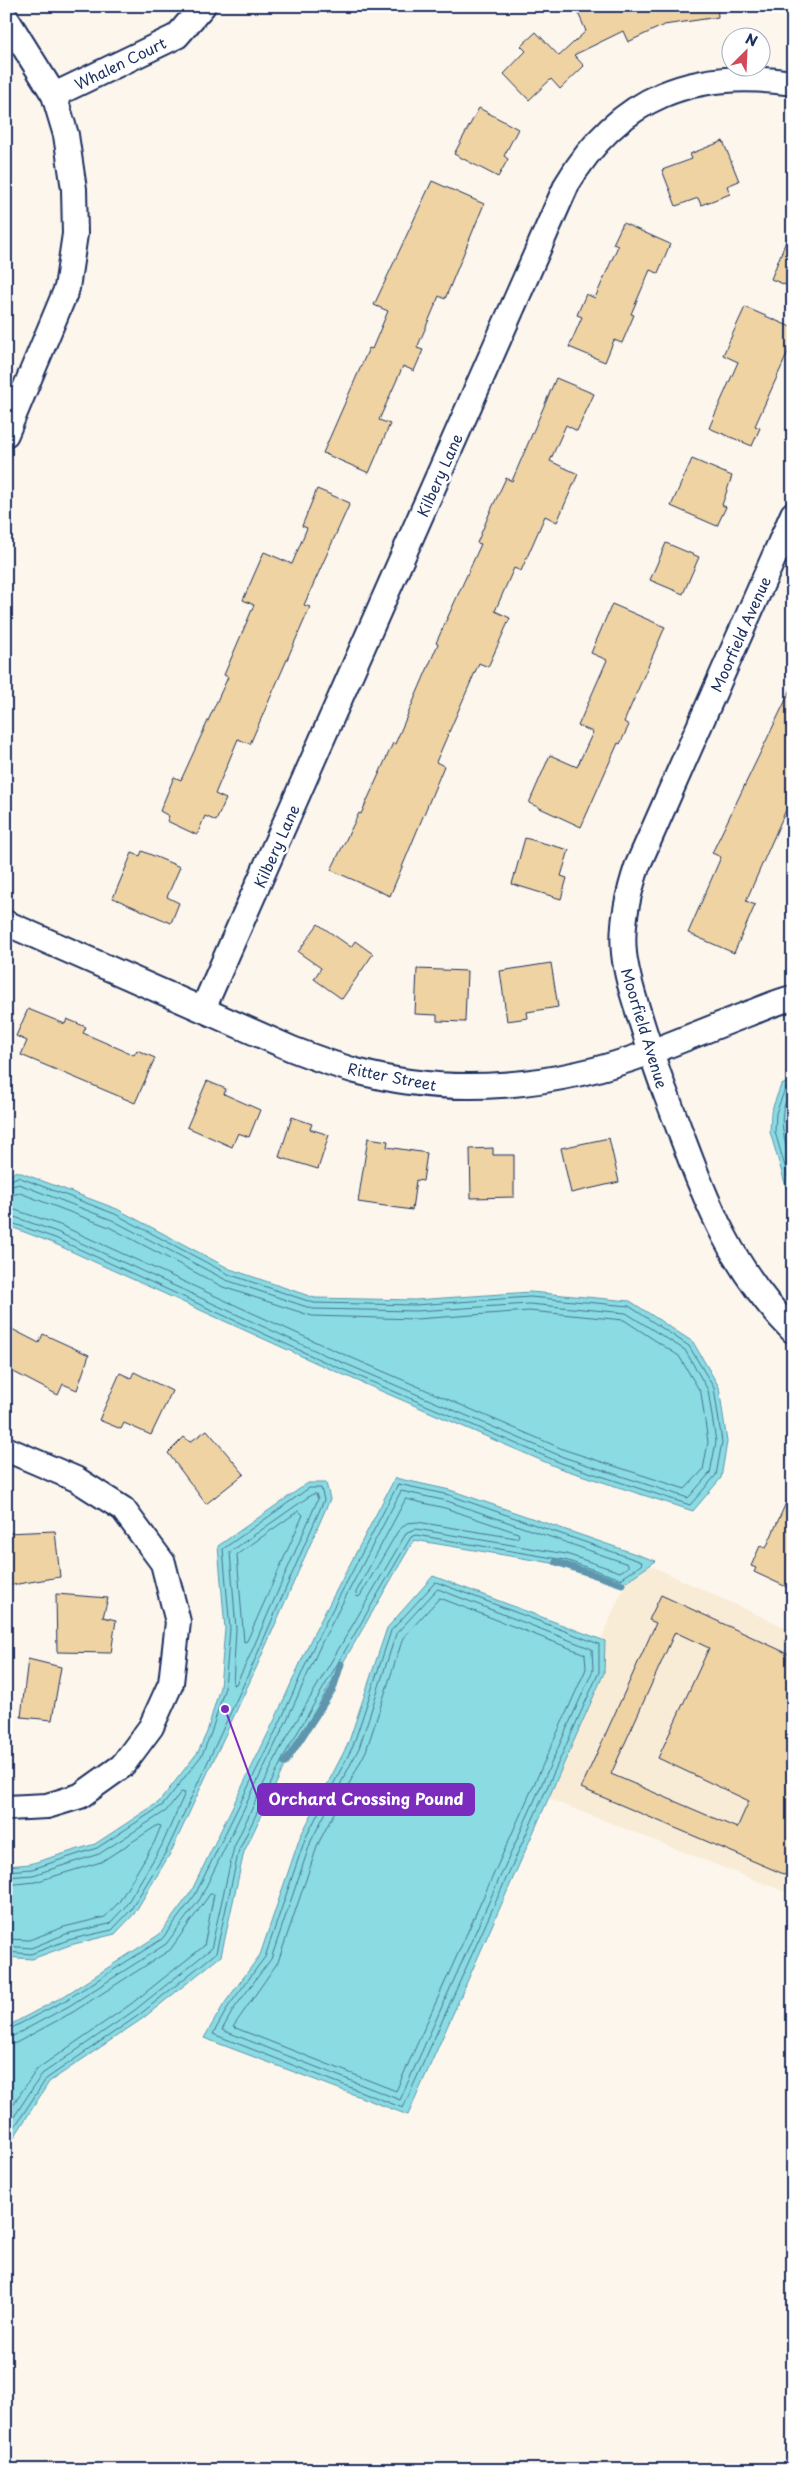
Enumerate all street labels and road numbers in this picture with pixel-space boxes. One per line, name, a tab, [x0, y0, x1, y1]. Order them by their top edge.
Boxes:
street label: Whalen Court	[70, 31, 170, 95]
street label: Kilbery Lane	[410, 429, 468, 521]
street label: Moorfield Avenue	[704, 572, 776, 696]
street label: Kilbery Lane	[247, 800, 305, 892]
street label: Moorfield Avenue	[616, 965, 674, 1091]
street label: Ritter Street	[345, 1056, 439, 1096]

